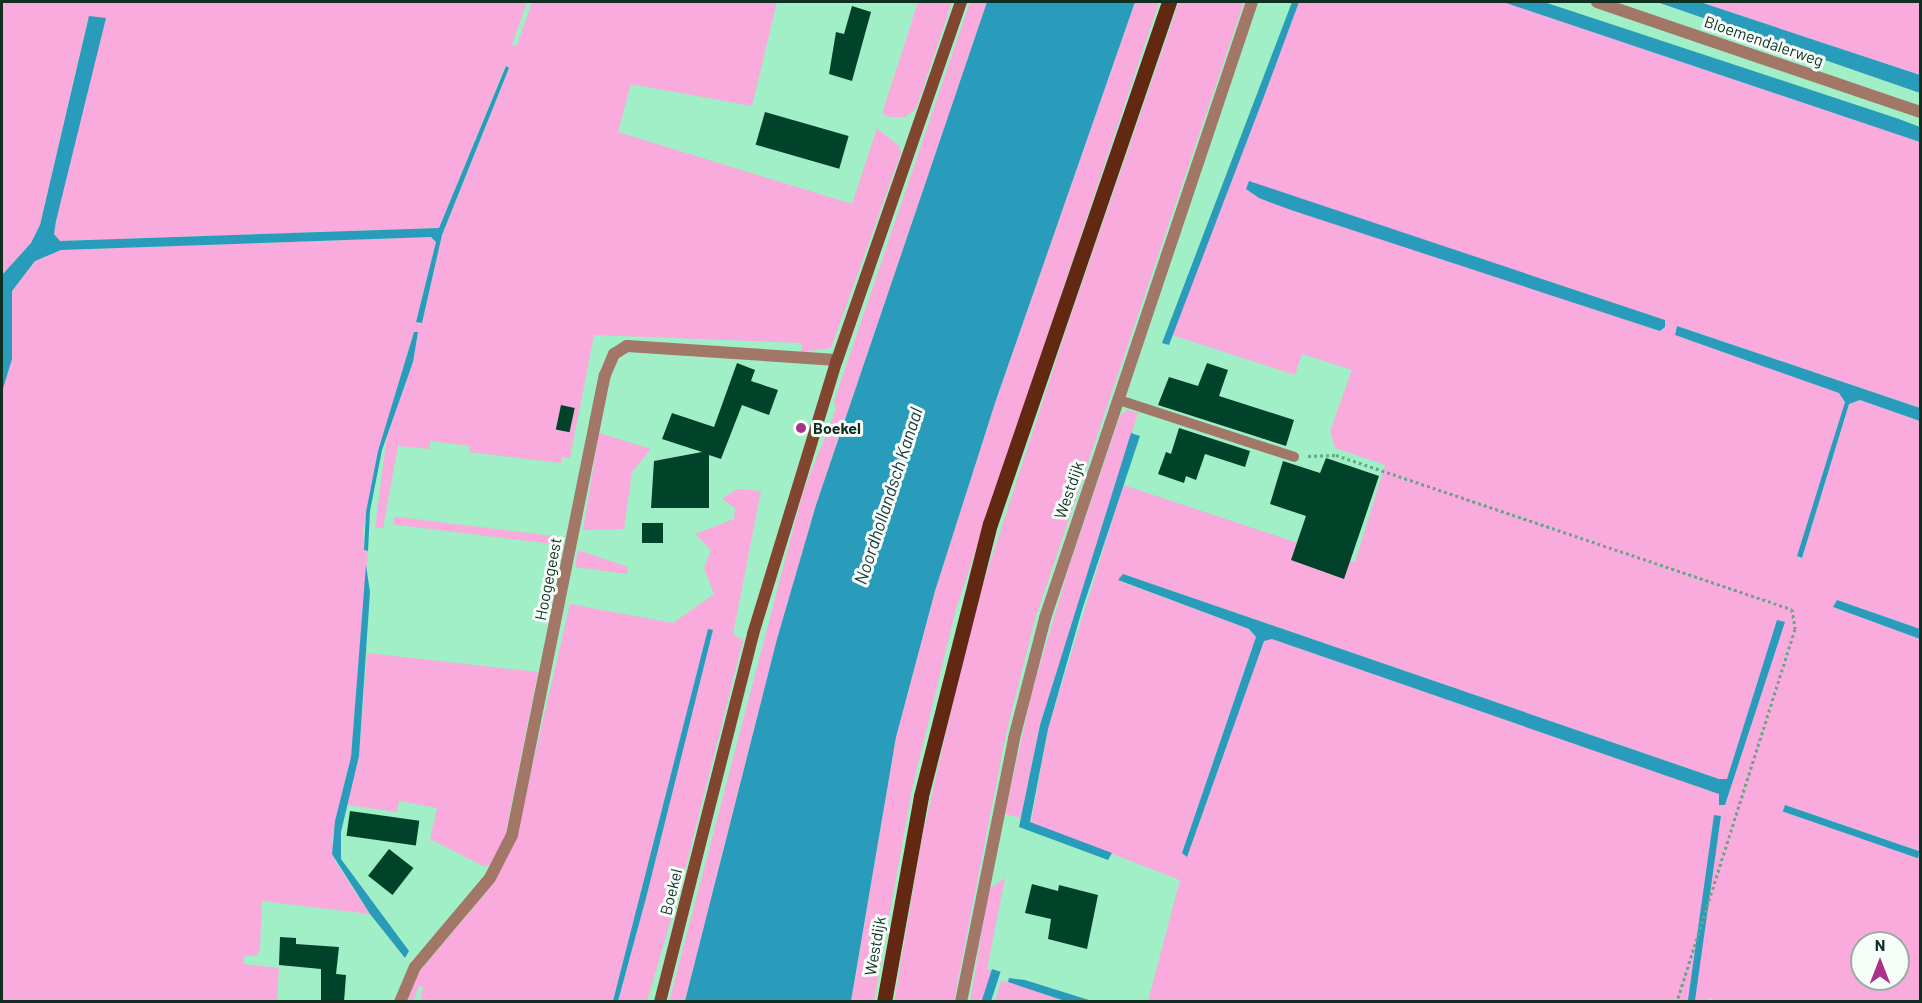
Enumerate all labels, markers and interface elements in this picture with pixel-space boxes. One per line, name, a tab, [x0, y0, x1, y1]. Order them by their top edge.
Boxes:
street label: Bloemendalerweg	[1702, 12, 1826, 70]
water label: Noordhollandsch Kanaal	[849, 405, 927, 587]
place label: Boekel	[813, 418, 861, 438]
marker: Boekel	[794, 421, 808, 435]
street label: Westdijk	[1050, 459, 1088, 521]
street label: Hoogegeest	[531, 536, 565, 622]
street label: Boekel	[656, 867, 686, 917]
street label: Westdijk	[860, 915, 890, 977]
north arrow	[1850, 931, 1910, 991]
text: N	[1875, 935, 1885, 954]

